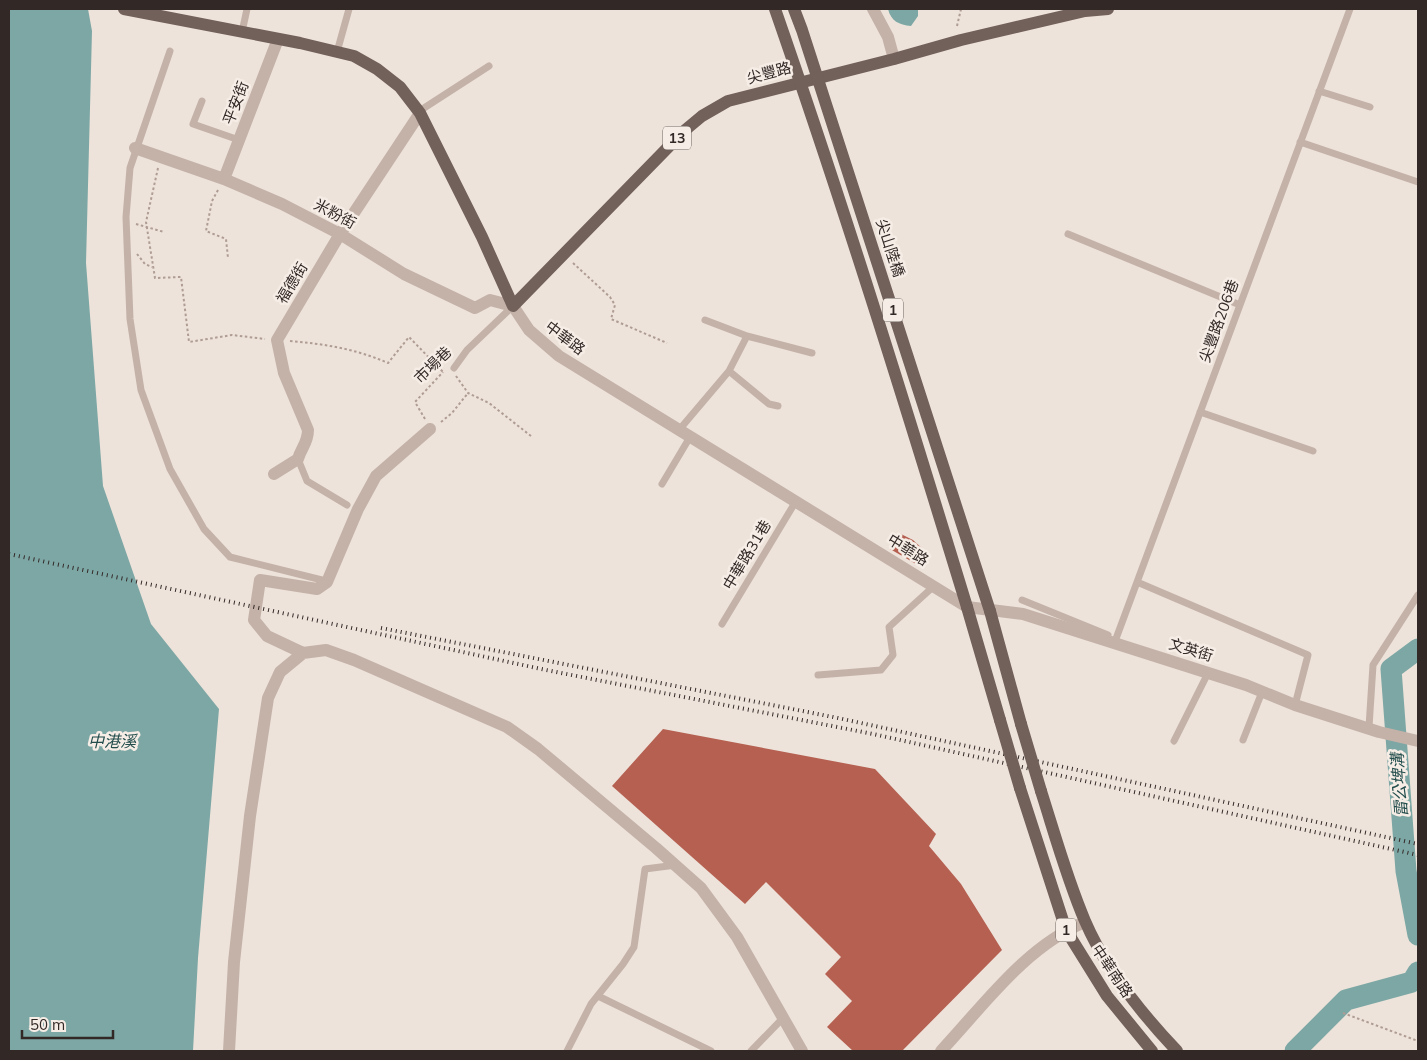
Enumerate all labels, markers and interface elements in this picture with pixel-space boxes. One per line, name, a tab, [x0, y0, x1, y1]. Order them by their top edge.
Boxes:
street label: 尖豐路	[745, 58, 793, 88]
street label: 平安街	[219, 78, 252, 127]
road number: 13	[663, 126, 691, 150]
street label: 米粉街	[311, 195, 360, 233]
street label: 尖山陸橋	[872, 216, 909, 279]
street label: 福德街	[272, 259, 311, 307]
street label: 尖豐路206巷	[1195, 277, 1242, 365]
road number: 1	[883, 298, 903, 322]
street label: 中華路	[542, 316, 589, 359]
street label: 市場巷	[410, 342, 455, 387]
street label: 中華路31巷	[718, 516, 775, 593]
street label: 中華路	[884, 530, 932, 570]
street label: 文英街	[1167, 634, 1215, 665]
water label: 中港溪	[88, 731, 138, 751]
water label: 雷公埤溝	[1387, 750, 1411, 818]
road number: 1	[1056, 918, 1076, 942]
street label: 中華南路	[1088, 941, 1137, 1001]
scale bar	[22, 1008, 114, 1040]
text: 50 m	[30, 1015, 65, 1034]

